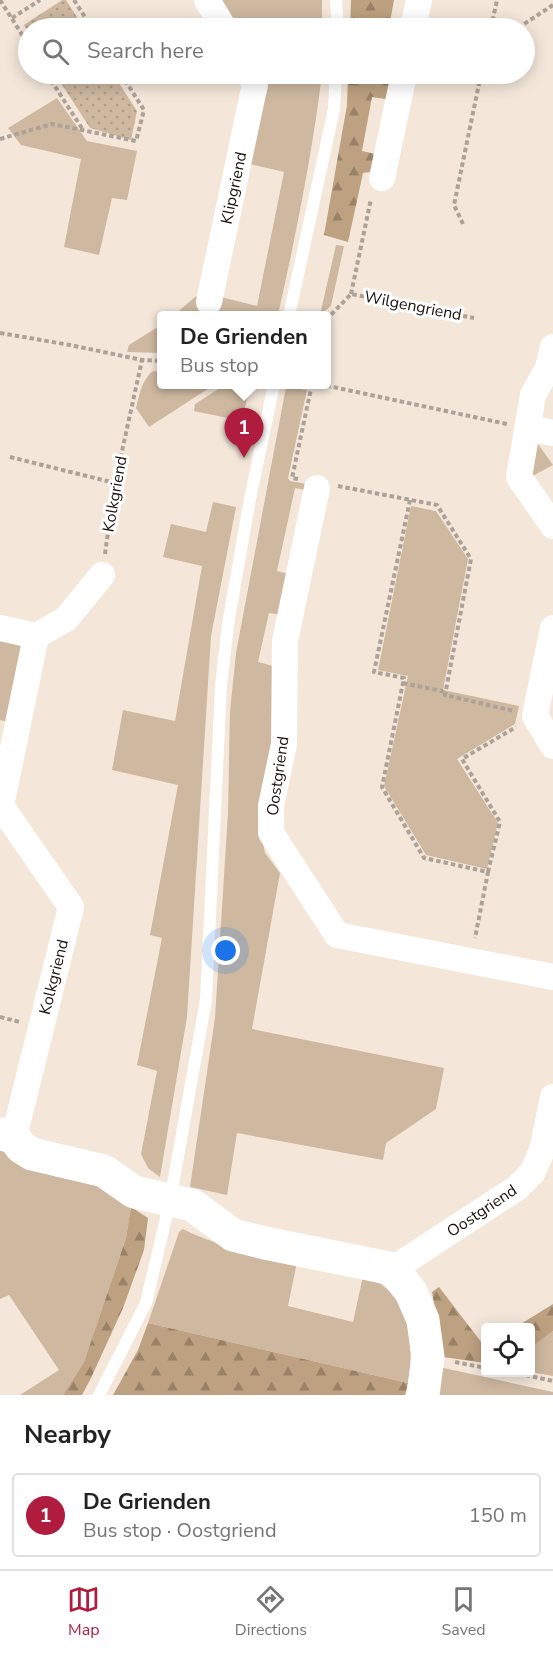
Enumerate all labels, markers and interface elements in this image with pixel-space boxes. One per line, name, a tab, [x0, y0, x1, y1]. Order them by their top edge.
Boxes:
search box	[18, 18, 535, 84]
icon: search	[39, 35, 72, 68]
text: Search here	[87, 36, 204, 66]
street label: Klipgriend	[216, 150, 252, 226]
street label: Wilgengriend	[362, 286, 464, 326]
popup	[157, 311, 331, 389]
text: De Grienden	[180, 322, 308, 352]
text: Bus stop	[180, 352, 259, 379]
pin: 1	[224, 408, 264, 458]
street label: Kolkgriend	[97, 454, 133, 534]
street label: Oostgriend	[262, 735, 294, 817]
your location	[211, 936, 240, 965]
street label: Kolkgriend	[34, 937, 74, 1017]
street label: Oostgriend	[443, 1179, 521, 1243]
map controls	[481, 1323, 535, 1377]
button: locate	[481, 1323, 535, 1377]
text: Nearby	[24, 1417, 111, 1452]
text: De Grienden	[83, 1487, 211, 1517]
text: 1	[40, 1502, 52, 1529]
text: 150 m	[469, 1502, 527, 1529]
text: Bus stop · Oostgriend	[83, 1517, 277, 1544]
tab: Map	[67, 1583, 100, 1641]
tab: Directions	[235, 1583, 307, 1641]
tab: Saved	[442, 1583, 486, 1641]

